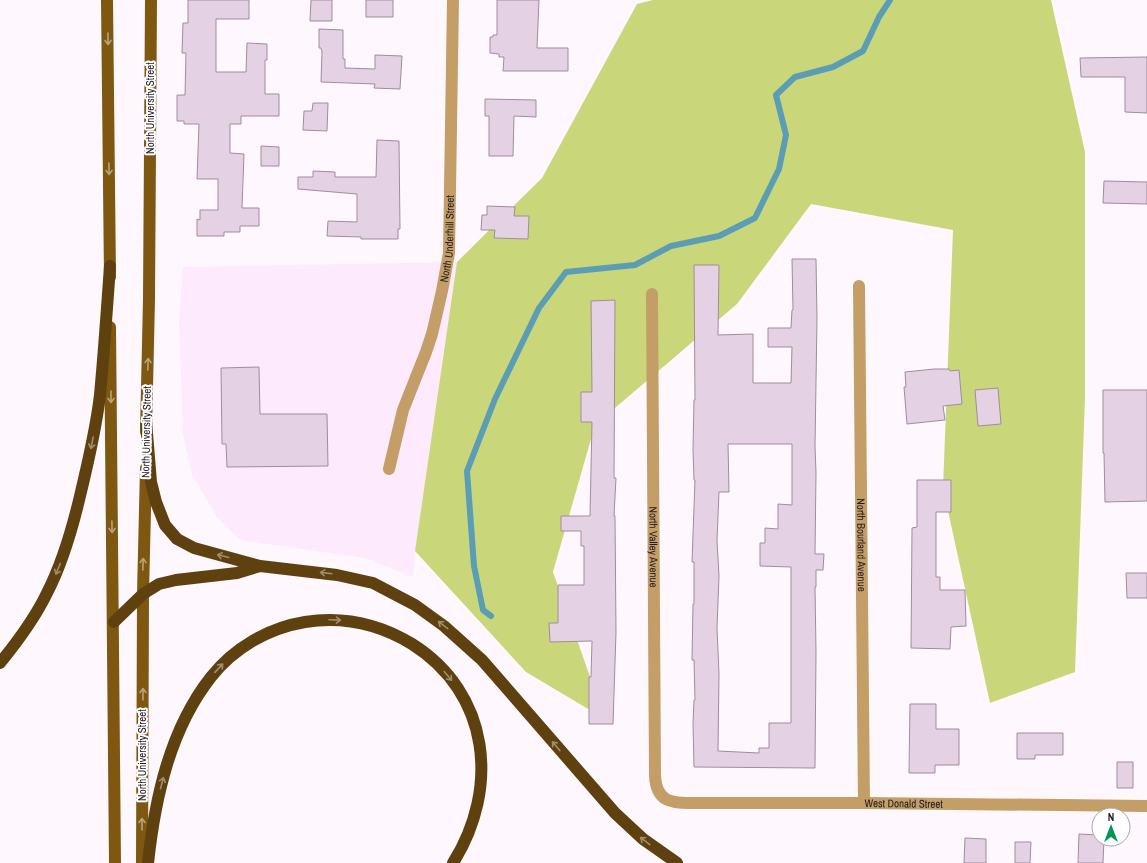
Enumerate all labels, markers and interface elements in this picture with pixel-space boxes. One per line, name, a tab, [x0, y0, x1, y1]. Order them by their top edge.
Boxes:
one-way arrow	[104, 32, 112, 45]
street label: North University Street	[143, 62, 157, 154]
one-way arrow	[105, 162, 113, 175]
street label: North Underhill Street	[437, 194, 457, 283]
one-way arrow	[144, 358, 152, 371]
street label: North University Street	[138, 386, 154, 478]
one-way arrow	[107, 390, 115, 403]
one-way arrow	[87, 437, 95, 450]
street label: North Bourland Avenue	[854, 498, 869, 592]
street label: North Valley Avenue	[646, 506, 661, 588]
one-way arrow	[108, 520, 116, 533]
one-way arrow	[216, 552, 229, 559]
one-way arrow	[139, 558, 147, 571]
one-way arrow	[54, 562, 62, 574]
one-way arrow	[320, 569, 333, 577]
one-way arrow	[328, 616, 341, 624]
one-way arrow	[437, 621, 448, 629]
one-way arrow	[214, 663, 224, 673]
one-way arrow	[444, 671, 453, 681]
one-way arrow	[139, 688, 147, 701]
street label: North University Street	[135, 709, 149, 801]
one-way arrow	[552, 741, 561, 752]
one-way arrow	[159, 777, 166, 790]
street label: West Donald Street	[865, 796, 943, 811]
north arrow	[1091, 807, 1131, 847]
text: N	[1108, 810, 1114, 824]
one-way arrow	[138, 818, 146, 831]
one-way arrow	[640, 836, 651, 845]

